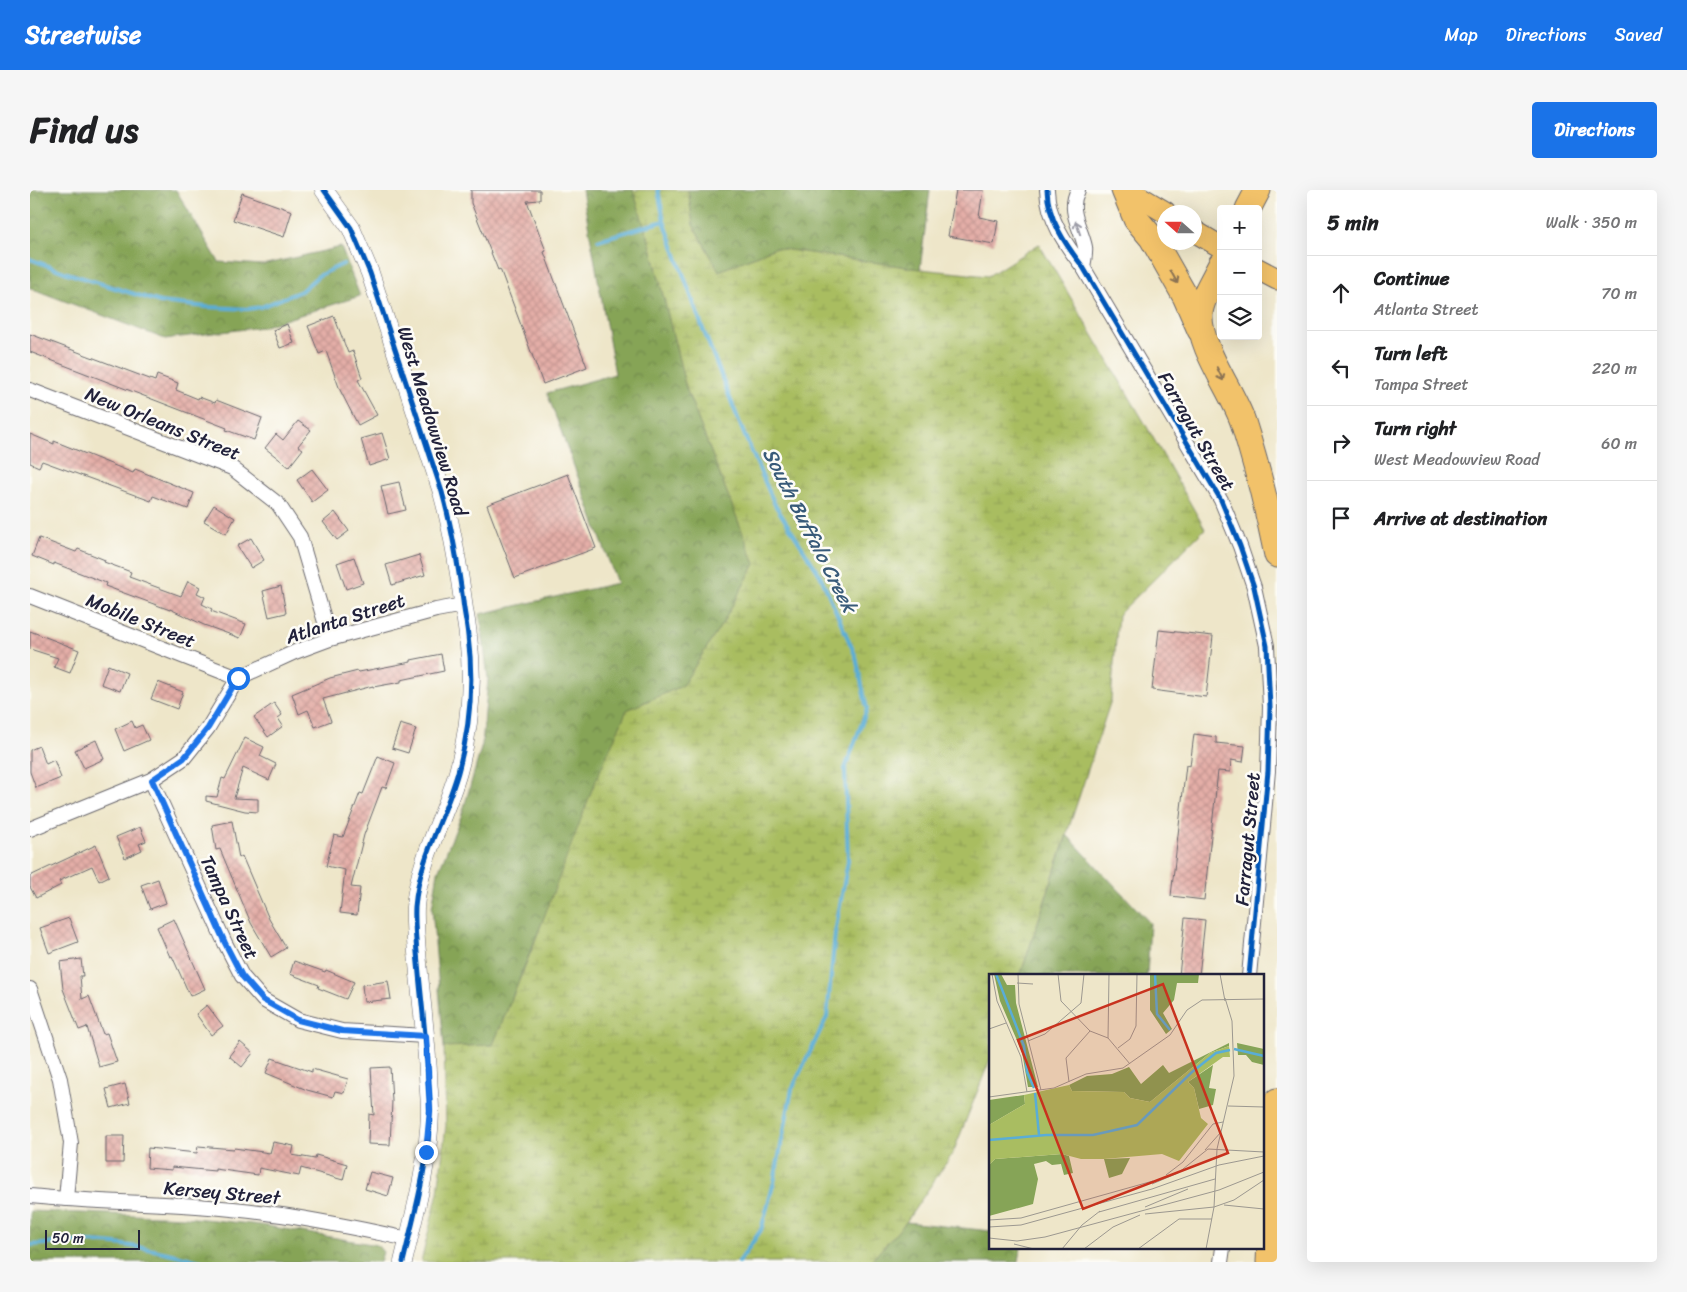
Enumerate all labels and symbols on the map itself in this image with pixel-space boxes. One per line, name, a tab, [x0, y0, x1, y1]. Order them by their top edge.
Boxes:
north arrow	[1157, 205, 1202, 250]
one-way arrow	[1073, 221, 1083, 237]
one-way arrow	[1169, 270, 1179, 285]
street label: West Meadowview Road	[388, 322, 478, 522]
street label: Farragut Street	[1149, 365, 1244, 497]
one-way arrow	[1216, 366, 1226, 381]
street label: New Orleans Street	[80, 377, 245, 470]
water label: South Buffalo Creek	[753, 441, 867, 621]
street label: Mobile Street	[81, 584, 201, 657]
street label: Atlanta Street	[280, 584, 409, 654]
route start	[227, 667, 250, 690]
street label: Farragut Street	[1225, 771, 1270, 907]
street label: Tampa Street	[191, 849, 268, 965]
inset map	[989, 974, 1264, 1250]
route end	[415, 1141, 438, 1164]
street label: Kersey Street	[162, 1171, 283, 1214]
scale bar	[45, 1227, 140, 1250]

